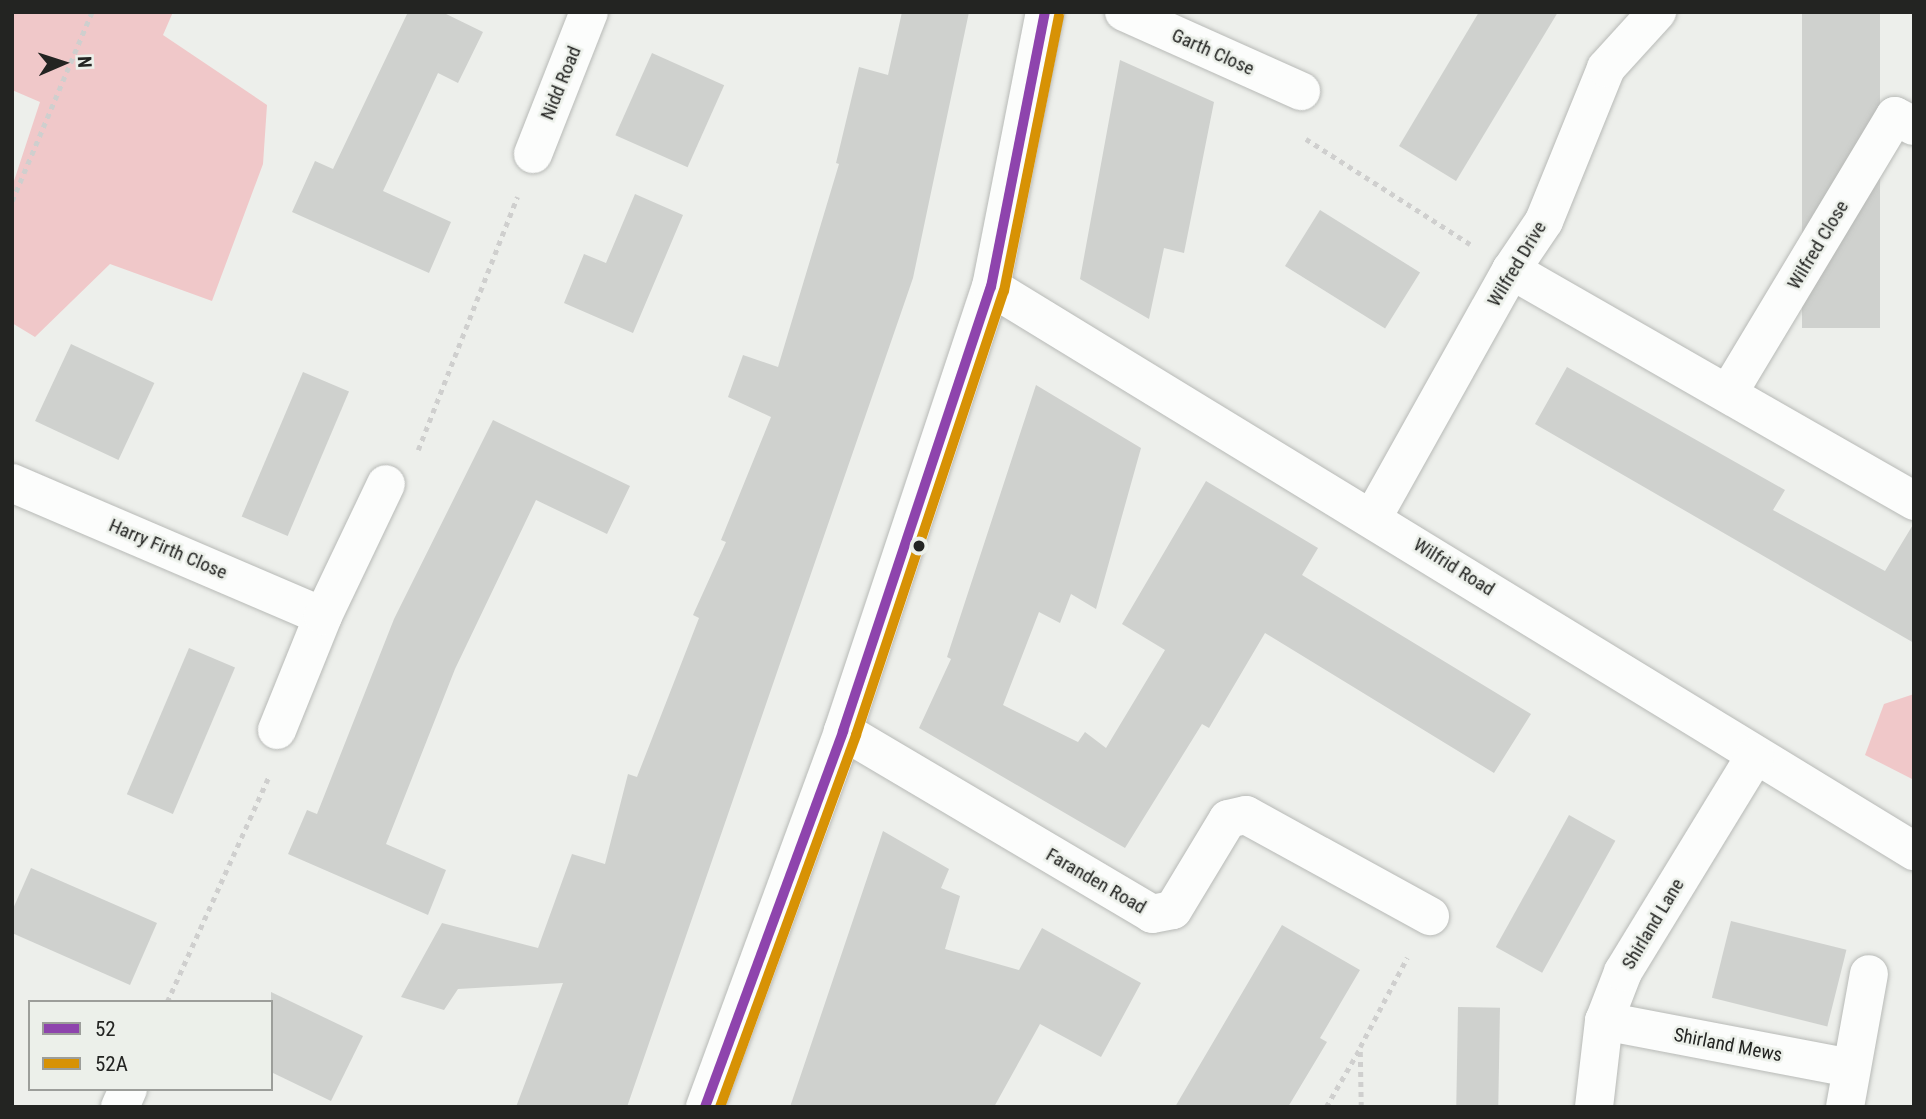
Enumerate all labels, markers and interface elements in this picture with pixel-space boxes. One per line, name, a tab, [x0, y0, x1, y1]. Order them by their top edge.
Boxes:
street label: Garth Close	[1168, 24, 1258, 80]
north arrow	[28, 28, 98, 98]
street label: Nidd Road	[536, 43, 586, 123]
text: N	[73, 55, 96, 68]
street label: Wilfred Close	[1783, 196, 1853, 294]
street label: Wilfred Drive	[1483, 217, 1551, 311]
street label: Harry Firth Close	[106, 514, 230, 584]
street label: Wilfrid Road	[1409, 533, 1499, 601]
unlabelled marker	[912, 539, 926, 553]
street label: Faranden Road	[1042, 843, 1150, 919]
street label: Shirland Lane	[1617, 874, 1689, 974]
legend	[28, 1000, 273, 1091]
text: 52	[95, 1017, 116, 1041]
street label: Shirland Mews	[1672, 1023, 1784, 1067]
text: 52A	[95, 1052, 128, 1076]

